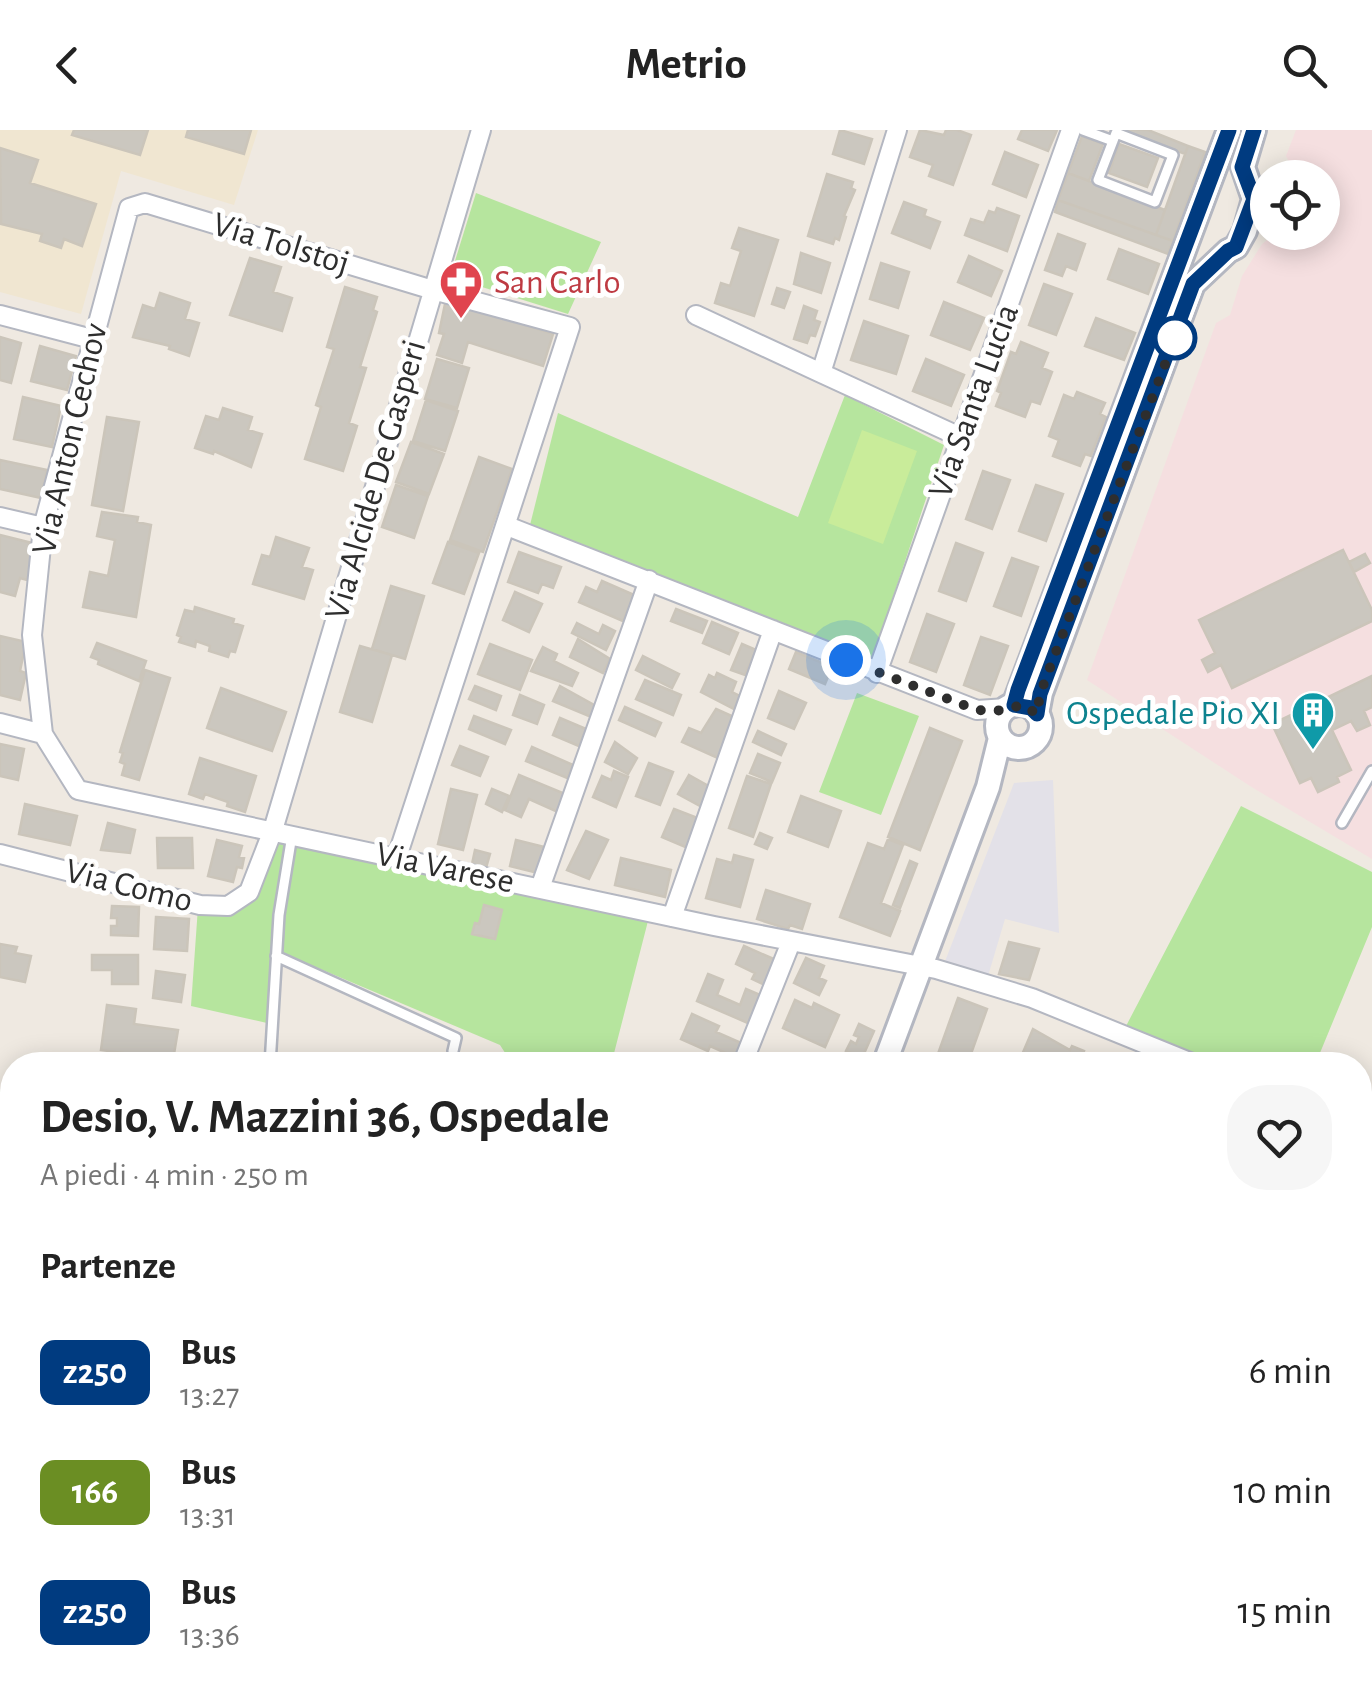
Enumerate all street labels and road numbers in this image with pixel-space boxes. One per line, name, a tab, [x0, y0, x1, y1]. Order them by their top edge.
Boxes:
street label: Via Tolstoj	[209, 207, 353, 281]
street label: Via Santa Lucia	[923, 299, 1025, 503]
street label: Via Anton Cechov	[26, 320, 114, 558]
street label: Via Alcide De Gasperi	[319, 336, 433, 624]
street label: Via Varese	[373, 836, 517, 900]
street label: Via Como	[62, 853, 196, 919]

